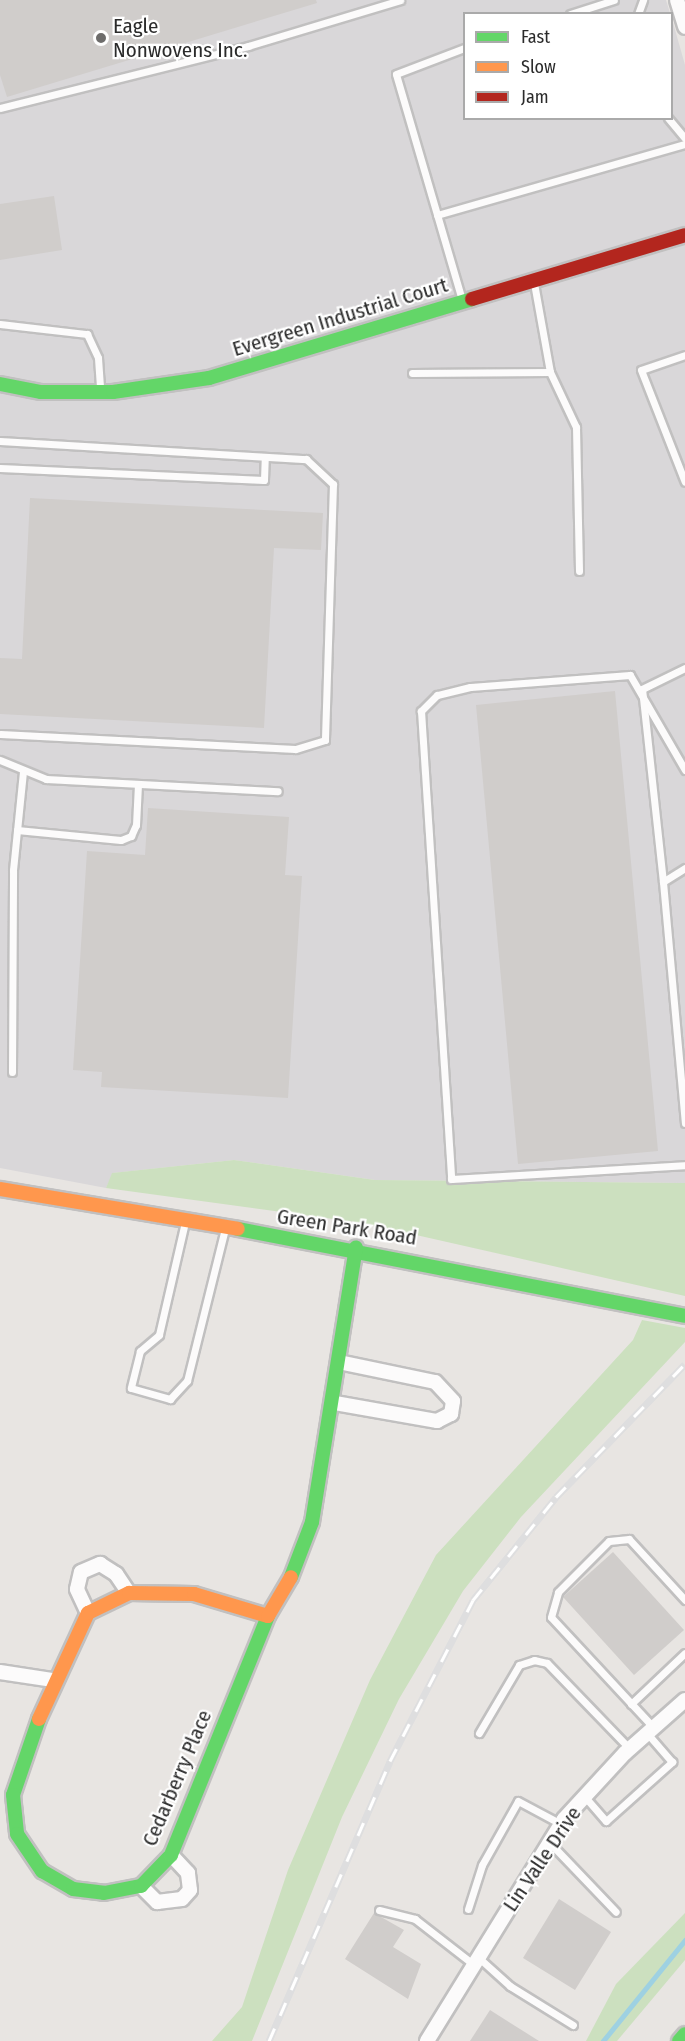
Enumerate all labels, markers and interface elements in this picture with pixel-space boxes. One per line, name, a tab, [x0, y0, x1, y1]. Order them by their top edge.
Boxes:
legend	[463, 12, 673, 120]
place label: Eagle Nonwovens Inc.	[113, 13, 247, 63]
text: Fast	[521, 26, 550, 48]
marker: Eagle Nonwovens Inc.	[94, 31, 108, 45]
text: Slow	[521, 56, 556, 78]
text: Jam	[521, 86, 549, 108]
street label: Evergreen Industrial Court	[229, 272, 451, 362]
street label: Green Park Road	[275, 1204, 419, 1250]
street label: Cedarberry Place	[137, 1706, 217, 1850]
street label: Lin Valle Drive	[498, 1802, 586, 1916]

